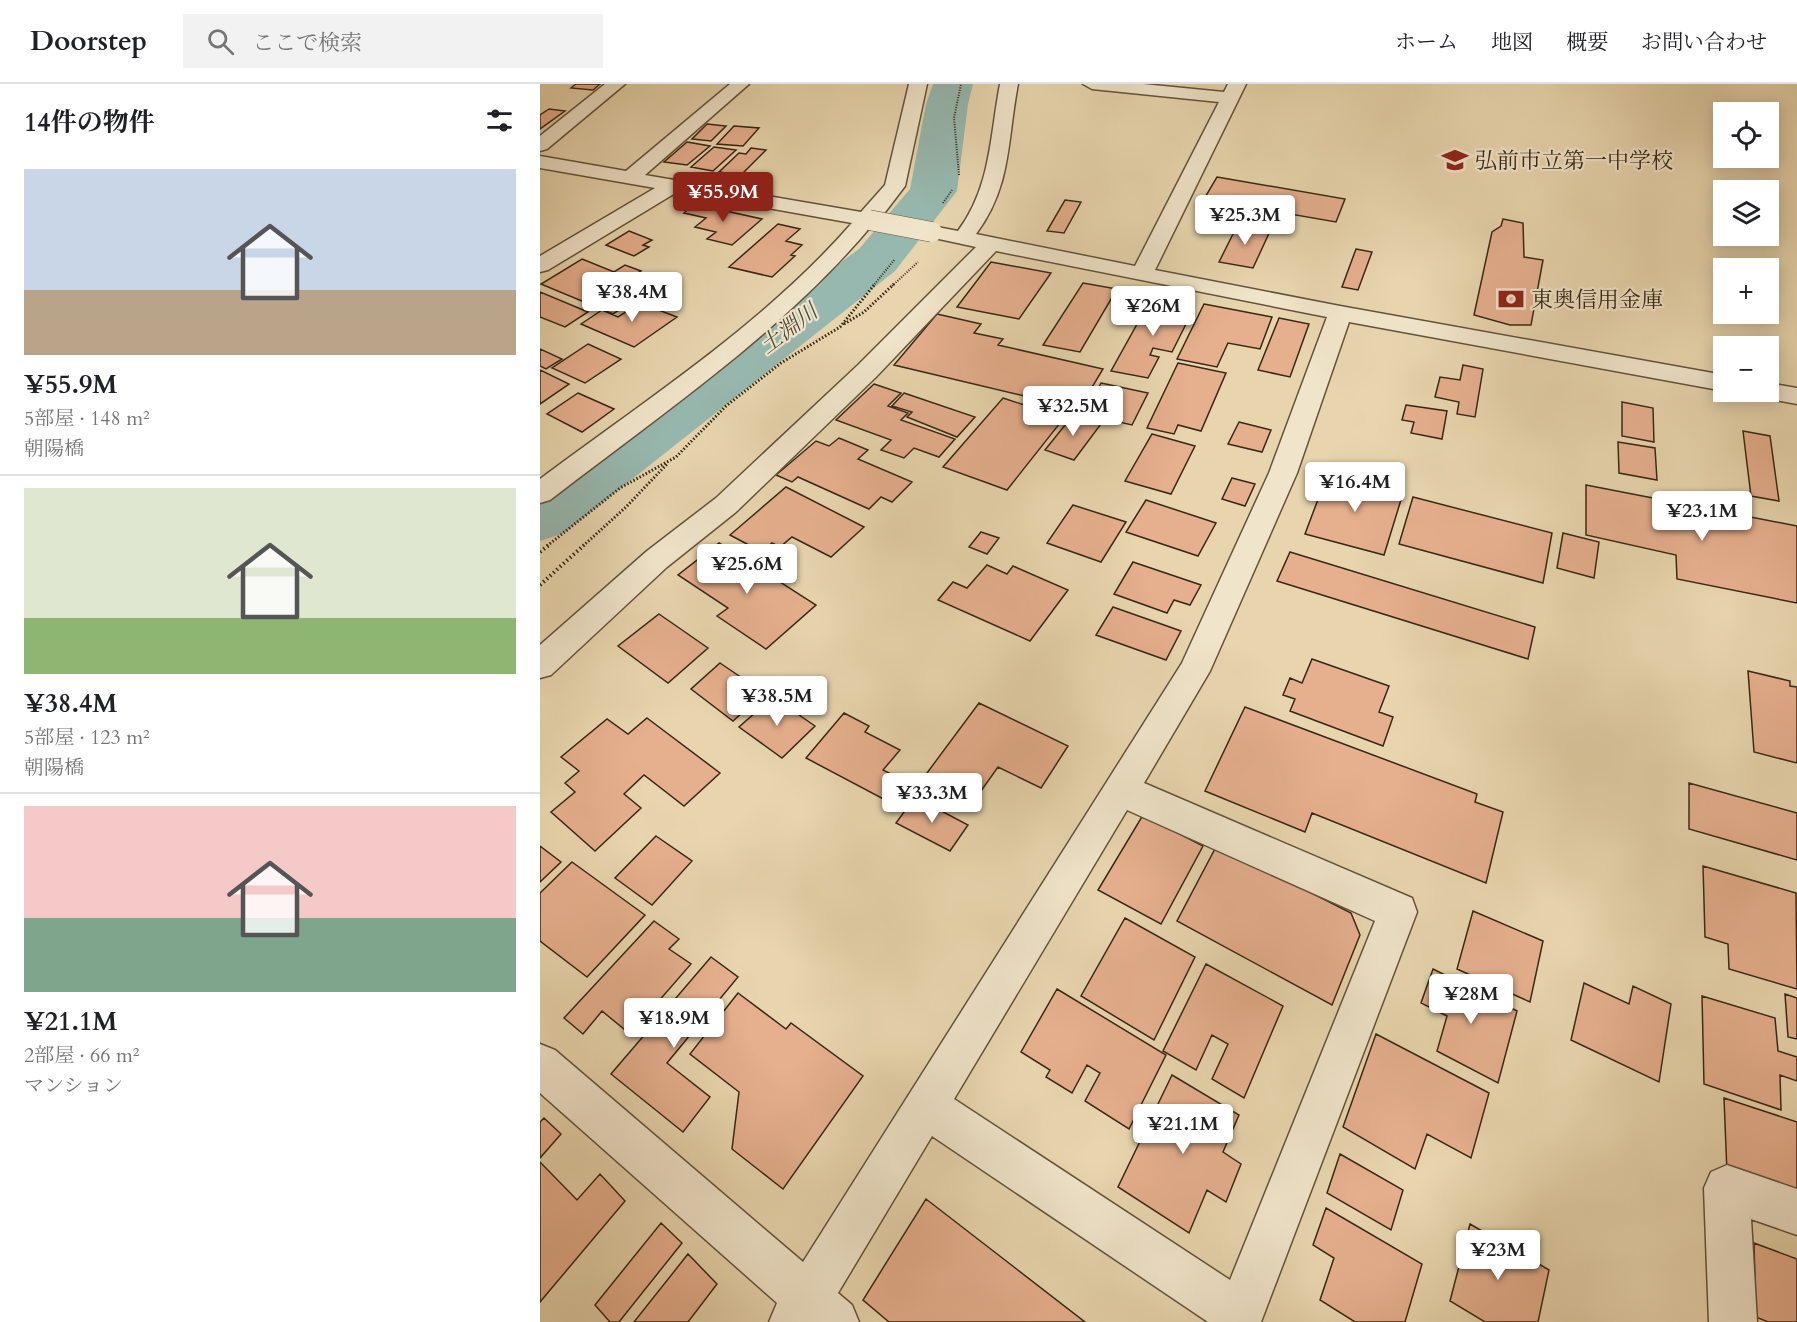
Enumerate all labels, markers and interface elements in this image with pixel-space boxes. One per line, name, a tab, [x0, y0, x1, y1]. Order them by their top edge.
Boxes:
search box	[183, 14, 603, 68]
text: Doorstep	[30, 22, 147, 60]
icon: search	[204, 25, 237, 58]
text: ここで検索	[252, 28, 362, 58]
text: ホーム	[1395, 28, 1458, 57]
text: 地図	[1491, 28, 1533, 57]
text: 概要	[1566, 28, 1608, 57]
text: お問い合わせ	[1641, 28, 1767, 57]
map controls	[1713, 102, 1779, 402]
button: locate	[1713, 102, 1779, 168]
icon: filters	[483, 104, 516, 137]
text: 14件の物件	[24, 105, 155, 140]
school or university icon: 弘前市立第一中学校	[1440, 145, 1470, 175]
place label: 弘前市立第一中学校	[1475, 146, 1673, 176]
pin: ¥55.9M	[674, 172, 772, 223]
text: ¥55.9M	[687, 178, 759, 205]
button: layers	[1713, 180, 1779, 246]
pin: ¥25.3M	[1196, 195, 1294, 246]
text: ¥25.3M	[1209, 201, 1281, 228]
icon: home	[216, 208, 324, 316]
button: +	[1713, 258, 1779, 324]
pin: ¥38.4M	[583, 272, 681, 323]
text: ¥38.4M	[596, 278, 668, 305]
bank icon: 東奥信用金庫	[1496, 284, 1526, 314]
place label: 東奥信用金庫	[1531, 285, 1663, 315]
pin: ¥26M	[1117, 286, 1189, 337]
text: ¥26M	[1125, 292, 1181, 319]
water label: 土淵川	[753, 296, 826, 361]
button: −	[1713, 336, 1779, 402]
text: ¥55.9M	[24, 367, 117, 402]
pin: ¥32.5M	[1024, 386, 1122, 437]
text: ¥32.5M	[1037, 392, 1109, 419]
text: 5部屋 · 148 m²	[24, 405, 150, 432]
text: 朝陽橋	[24, 435, 84, 462]
pin: ¥16.4M	[1306, 462, 1404, 513]
text: ¥16.4M	[1319, 468, 1391, 495]
pin: ¥23.1M	[1653, 491, 1751, 542]
text: ¥23.1M	[1666, 497, 1738, 524]
icon: home	[216, 527, 324, 635]
pin: ¥25.6M	[698, 544, 796, 595]
text: ¥25.6M	[711, 550, 783, 577]
pin: ¥38.5M	[728, 676, 826, 727]
text: ¥38.5M	[741, 682, 813, 709]
text: ¥38.4M	[24, 686, 117, 721]
text: 5部屋 · 123 m²	[24, 724, 150, 751]
text: 朝陽橋	[24, 754, 84, 781]
pin: ¥33.3M	[883, 773, 981, 824]
text: ¥33.3M	[896, 779, 968, 806]
icon: home	[216, 845, 324, 953]
pin: ¥28M	[1435, 974, 1507, 1025]
text: ¥28M	[1443, 980, 1499, 1007]
pin: ¥18.9M	[625, 998, 723, 1049]
text: ¥21.1M	[24, 1004, 117, 1039]
text: ¥18.9M	[638, 1004, 710, 1031]
text: 2部屋 · 66 m²	[24, 1042, 140, 1069]
text: マンション	[24, 1072, 123, 1099]
pin: ¥21.1M	[1134, 1104, 1232, 1155]
text: ¥21.1M	[1147, 1110, 1219, 1137]
pin: ¥23M	[1462, 1230, 1534, 1281]
text: ¥23M	[1470, 1236, 1526, 1263]

